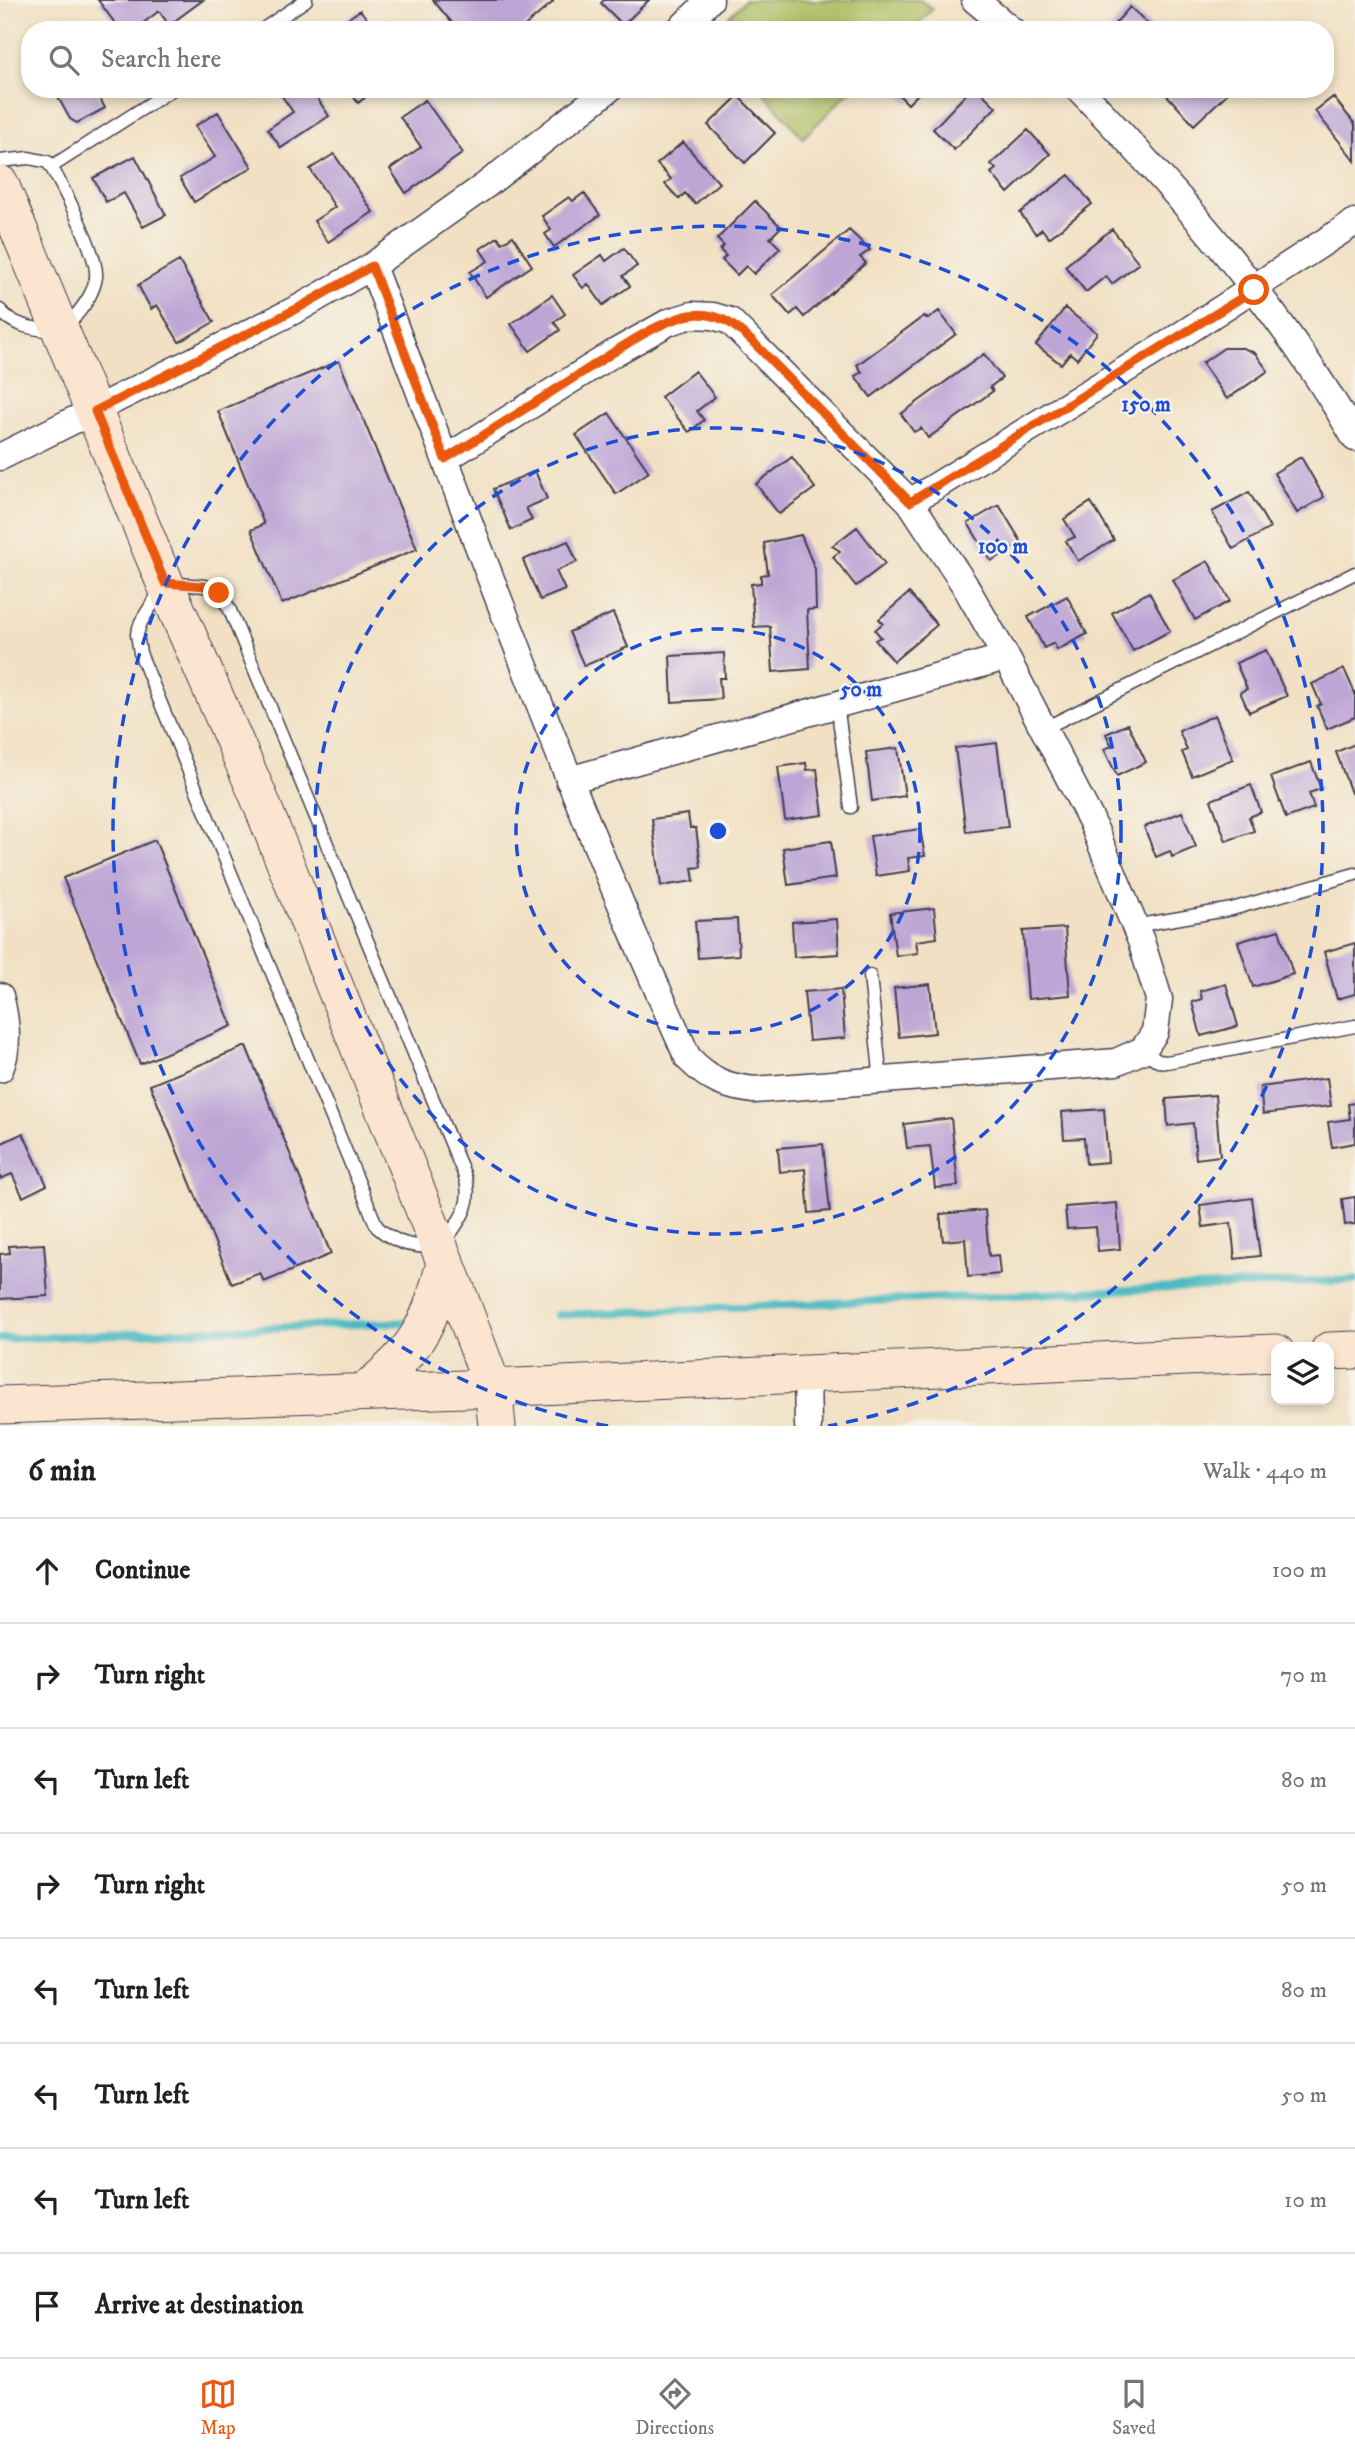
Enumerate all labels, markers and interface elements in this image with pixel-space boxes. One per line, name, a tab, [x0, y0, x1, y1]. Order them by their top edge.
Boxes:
search box	[21, 21, 1334, 98]
icon: search	[45, 41, 83, 79]
text: Search here	[101, 43, 221, 76]
route start	[1238, 274, 1269, 305]
text: 150 m	[1121, 392, 1171, 418]
text: 100 m	[978, 534, 1028, 560]
route end	[203, 577, 234, 608]
text: 50 m	[839, 677, 882, 703]
centre of rings	[706, 819, 730, 843]
map controls	[1271, 1342, 1334, 1405]
button: layers	[1271, 1342, 1334, 1405]
text: 6 min	[28, 1453, 96, 1490]
text: Walk · 440 m	[1203, 1457, 1327, 1486]
icon: ahead	[28, 1552, 66, 1590]
text: Continue	[95, 1554, 190, 1587]
text: 100 m	[1272, 1556, 1327, 1585]
icon: right	[28, 1657, 66, 1695]
text: Turn right	[95, 1659, 205, 1692]
text: 70 m	[1280, 1661, 1327, 1690]
icon: left	[28, 1762, 66, 1800]
text: Turn left	[95, 1764, 189, 1797]
text: 80 m	[1281, 1766, 1327, 1795]
icon: right	[28, 1867, 66, 1905]
text: Turn right	[95, 1869, 205, 1902]
text: 50 m	[1281, 1871, 1327, 1900]
icon: left	[28, 1972, 66, 2010]
text: Turn left	[95, 1974, 189, 2007]
text: 80 m	[1281, 1976, 1327, 2005]
icon: left	[28, 2077, 66, 2115]
text: Turn left	[95, 2079, 189, 2112]
text: 50 m	[1281, 2081, 1327, 2110]
icon: left	[28, 2182, 66, 2220]
text: Turn left	[95, 2184, 189, 2217]
text: 10 m	[1284, 2186, 1327, 2215]
icon: arrive	[28, 2287, 66, 2325]
text: Arrive at destination	[95, 2289, 304, 2322]
tab: Map	[199, 2375, 237, 2440]
tab: Directions	[635, 2375, 714, 2440]
tab: Saved	[1112, 2375, 1156, 2440]

